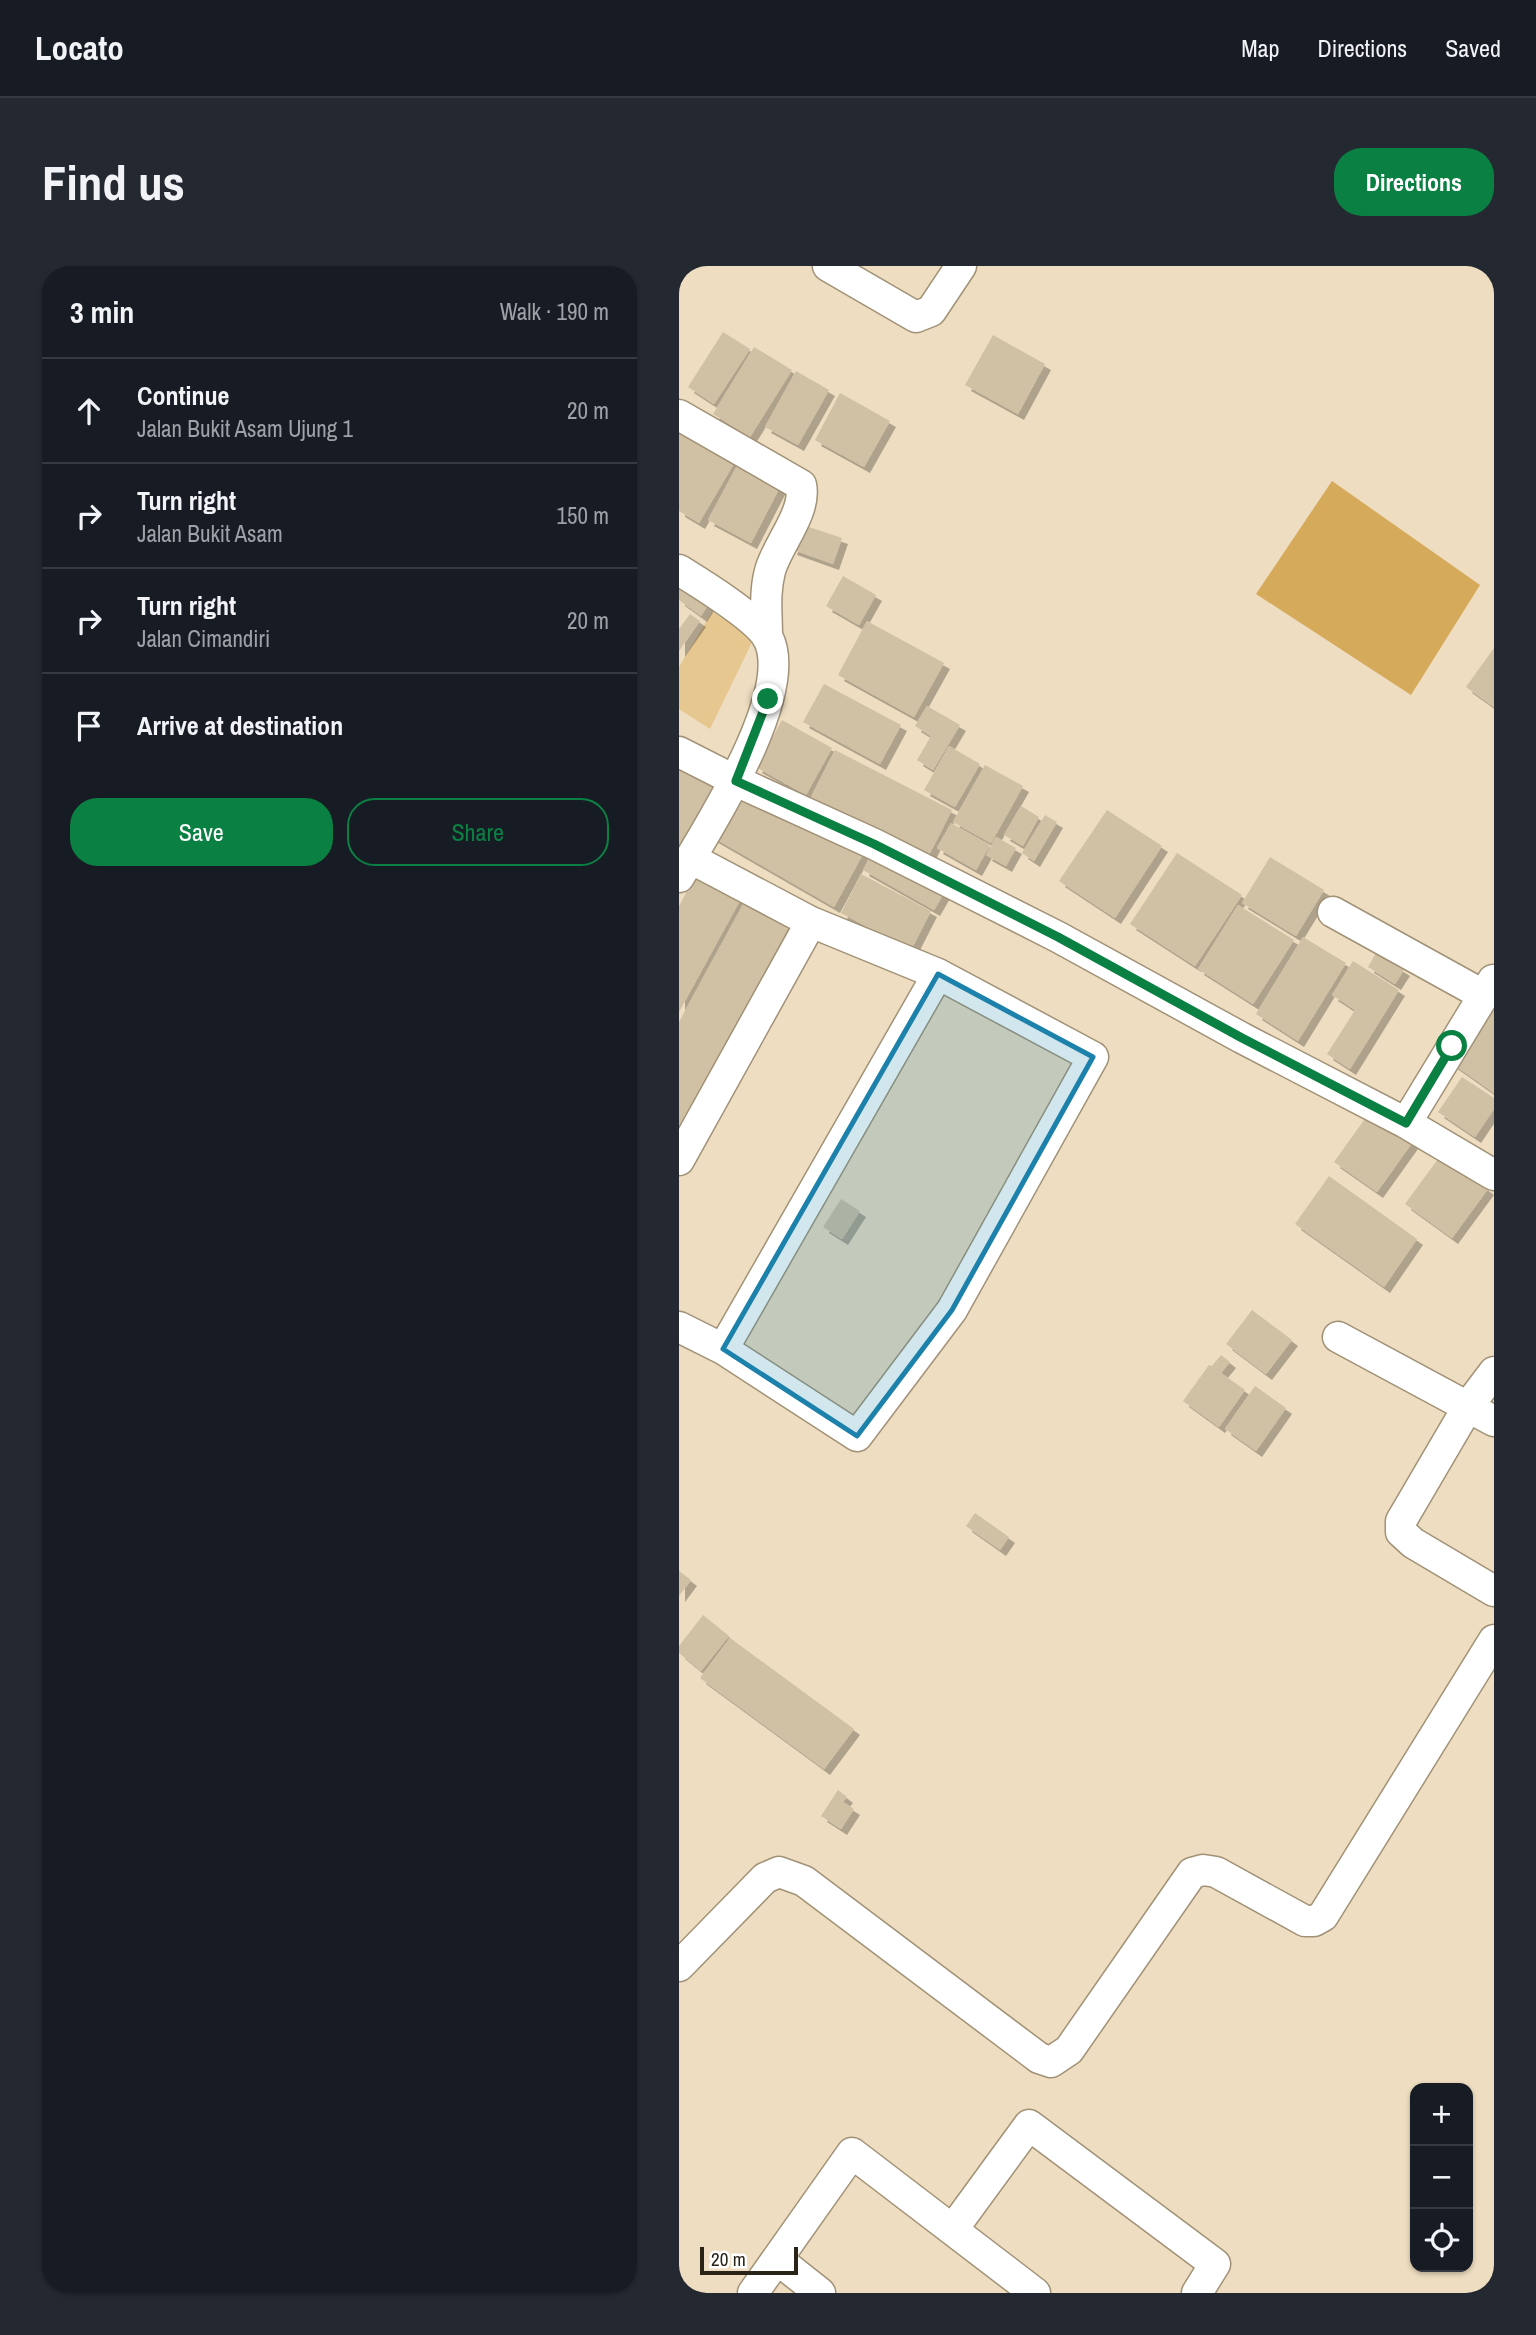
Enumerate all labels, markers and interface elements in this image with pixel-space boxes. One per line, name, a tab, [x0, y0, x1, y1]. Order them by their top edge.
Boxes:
text: Locato	[35, 26, 124, 70]
text: Map	[1241, 32, 1279, 64]
text: Directions	[1317, 32, 1407, 64]
text: Saved	[1445, 32, 1501, 64]
button: Directions	[1334, 148, 1494, 216]
text: Find us	[42, 149, 185, 215]
text: 3 min	[70, 292, 134, 332]
text: Walk · 190 m	[500, 296, 609, 327]
text: Continue	[137, 378, 229, 413]
icon: ahead	[70, 392, 108, 430]
text: 20 m	[567, 395, 609, 426]
text: Jalan Bukit Asam Ujung 1	[137, 413, 353, 444]
text: Turn right	[137, 483, 236, 518]
icon: right	[70, 497, 108, 535]
text: 150 m	[557, 500, 609, 531]
text: Jalan Bukit Asam	[137, 518, 283, 549]
text: Turn right	[137, 588, 236, 623]
icon: right	[70, 602, 108, 640]
text: 20 m	[567, 605, 609, 636]
text: Jalan Cimandiri	[137, 623, 270, 654]
route end	[752, 683, 783, 714]
icon: arrive	[70, 707, 108, 745]
text: Arrive at destination	[137, 708, 343, 743]
button: Save	[70, 798, 333, 866]
button: Share	[347, 798, 609, 866]
route start	[1436, 1030, 1467, 1061]
map controls	[1410, 2083, 1473, 2272]
button: +	[1410, 2083, 1473, 2146]
button: −	[1410, 2146, 1473, 2209]
button: locate	[1410, 2209, 1473, 2272]
scale bar	[700, 2244, 798, 2276]
text: 20 m	[711, 2246, 746, 2272]

